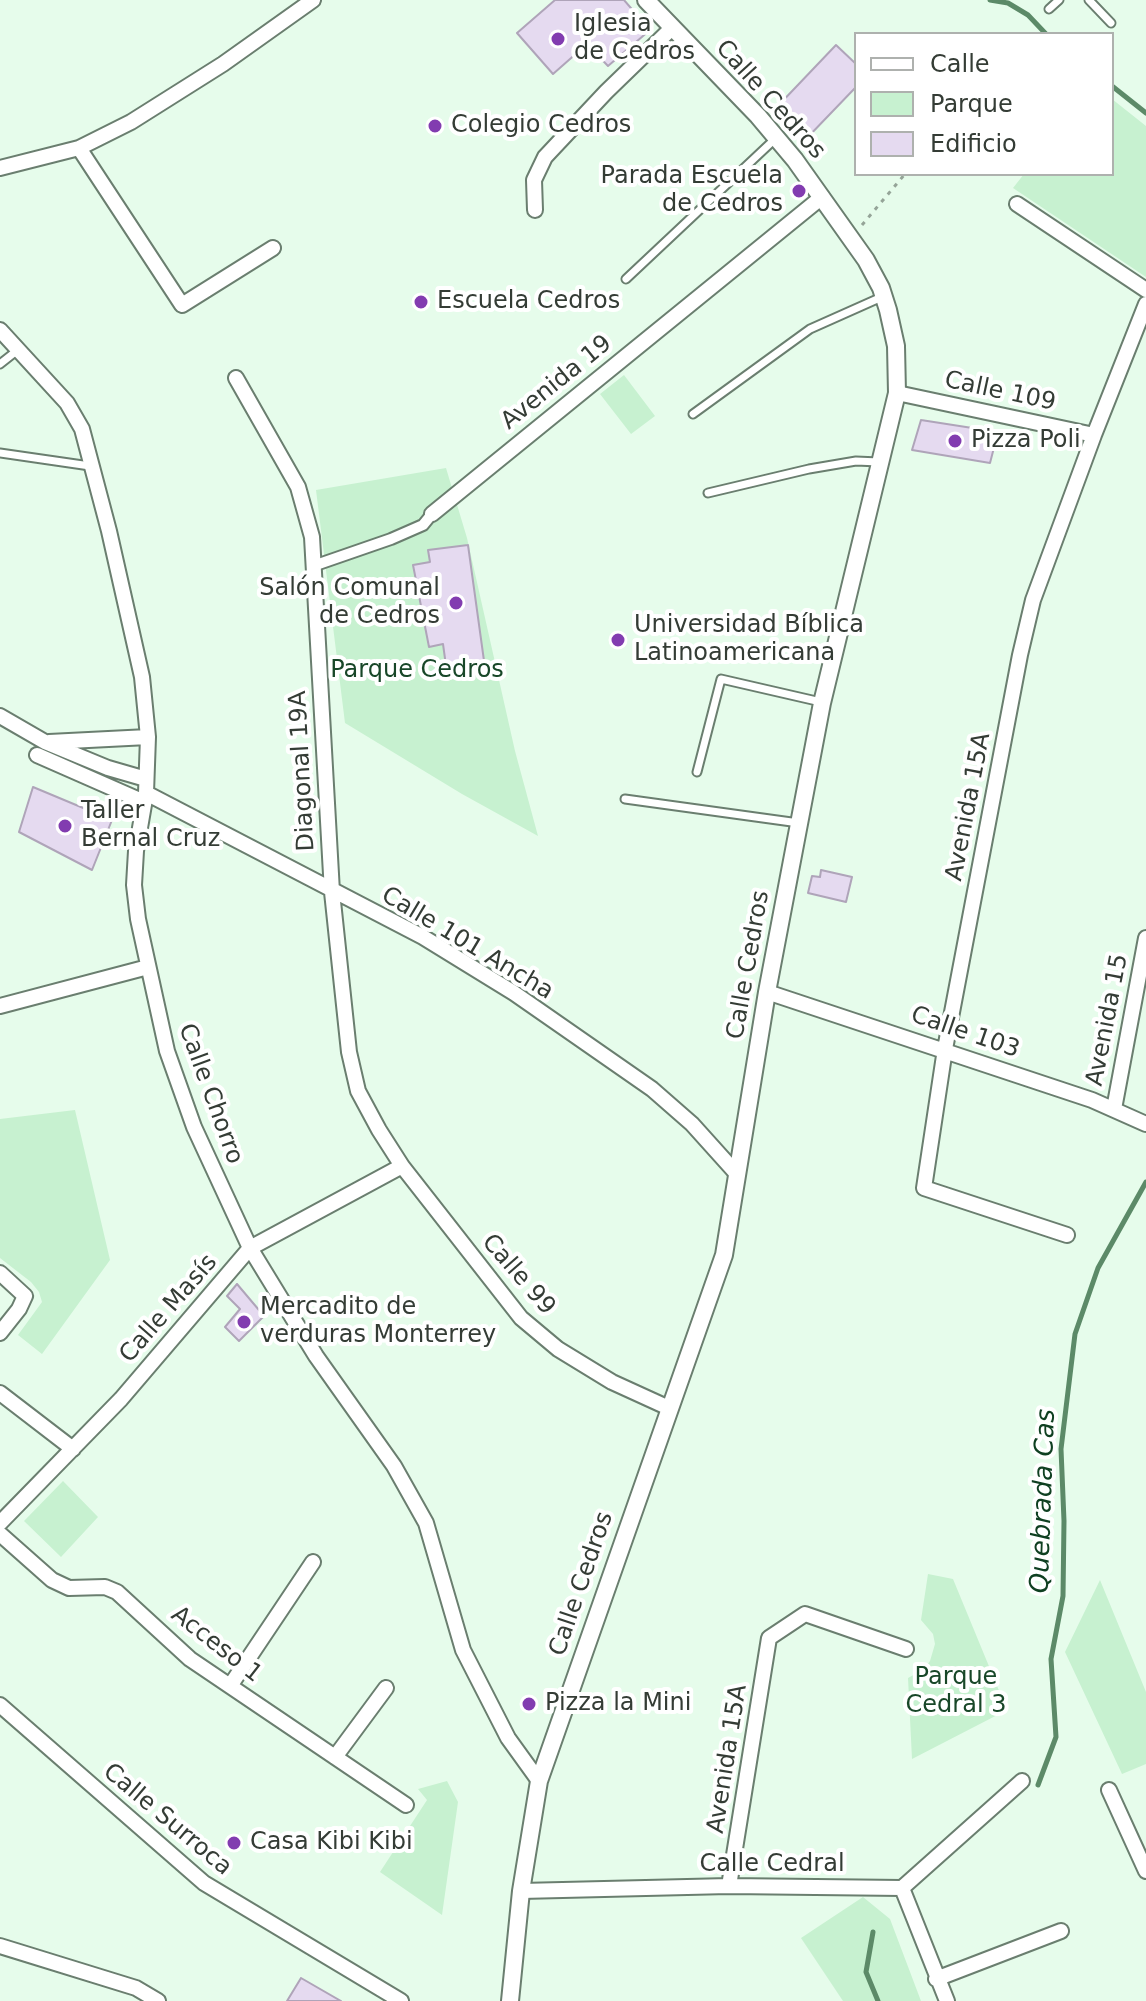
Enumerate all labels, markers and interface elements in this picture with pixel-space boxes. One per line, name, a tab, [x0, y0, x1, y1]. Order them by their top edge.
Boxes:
place label: Iglesia de Cedros	[574, 11, 695, 67]
marker: Iglesia de Cedros	[549, 30, 567, 48]
legend	[854, 32, 1114, 176]
street label: Calle Cedros	[709, 34, 831, 166]
text: Calle	[930, 50, 990, 78]
text: Parque	[930, 90, 1013, 118]
place label: Colegio Cedros	[451, 112, 631, 140]
marker: Colegio Cedros	[426, 117, 444, 135]
text: Edificio	[930, 130, 1017, 158]
place label: Parada Escuela de Cedros	[601, 163, 783, 219]
marker: Parada Escuela de Cedros	[790, 182, 808, 200]
place label: Escuela Cedros	[437, 288, 620, 316]
marker: Escuela Cedros	[412, 293, 430, 311]
street label: Avenida 19	[496, 330, 618, 436]
street label: Calle 109	[942, 366, 1058, 418]
place label: Pizza Poli	[971, 427, 1081, 455]
marker: Pizza Poli	[946, 432, 964, 450]
place label: Salón Comunal de Cedros	[259, 575, 440, 631]
marker: Salón Comunal de Cedros	[447, 594, 465, 612]
place label: Universidad Bíblica Latinoamericana	[634, 612, 864, 668]
marker: Universidad Bíblica Latinoamericana	[609, 631, 627, 649]
park label: Parque Cedros	[330, 657, 504, 685]
street label: Diagonal 19A	[284, 690, 322, 852]
street label: Avenida 15A	[941, 730, 997, 884]
place label: Taller Bernal Cruz	[81, 798, 220, 854]
marker: Taller Bernal Cruz	[56, 817, 74, 835]
street label: Calle 101 Ancha	[376, 881, 558, 1007]
street label: Calle Cedros	[722, 888, 776, 1042]
street label: Avenida 15	[1081, 951, 1135, 1089]
street label: Calle 103	[907, 1001, 1023, 1065]
street label: Calle Chorro	[171, 1020, 249, 1168]
street label: Calle 99	[475, 1229, 561, 1321]
street label: Calle Masís	[114, 1249, 224, 1369]
place label: Mercadito de verduras Monterrey	[260, 1294, 496, 1350]
marker: Mercadito de verduras Monterrey	[235, 1313, 253, 1331]
water label: Quebrada Cas	[1025, 1408, 1063, 1594]
street label: Calle Cedros	[544, 1508, 620, 1660]
street label: Acceso 1	[165, 1601, 267, 1689]
park label: Parque Cedral 3	[906, 1664, 1006, 1720]
street label: Avenida 15A	[702, 1682, 754, 1836]
place label: Pizza la Mini	[545, 1690, 691, 1718]
marker: Pizza la Mini	[520, 1695, 538, 1713]
street label: Calle Surroca	[97, 1758, 237, 1882]
place label: Casa Kibi Kibi	[250, 1829, 413, 1857]
marker: Casa Kibi Kibi	[225, 1834, 243, 1852]
street label: Calle Cedral	[699, 1851, 845, 1879]

